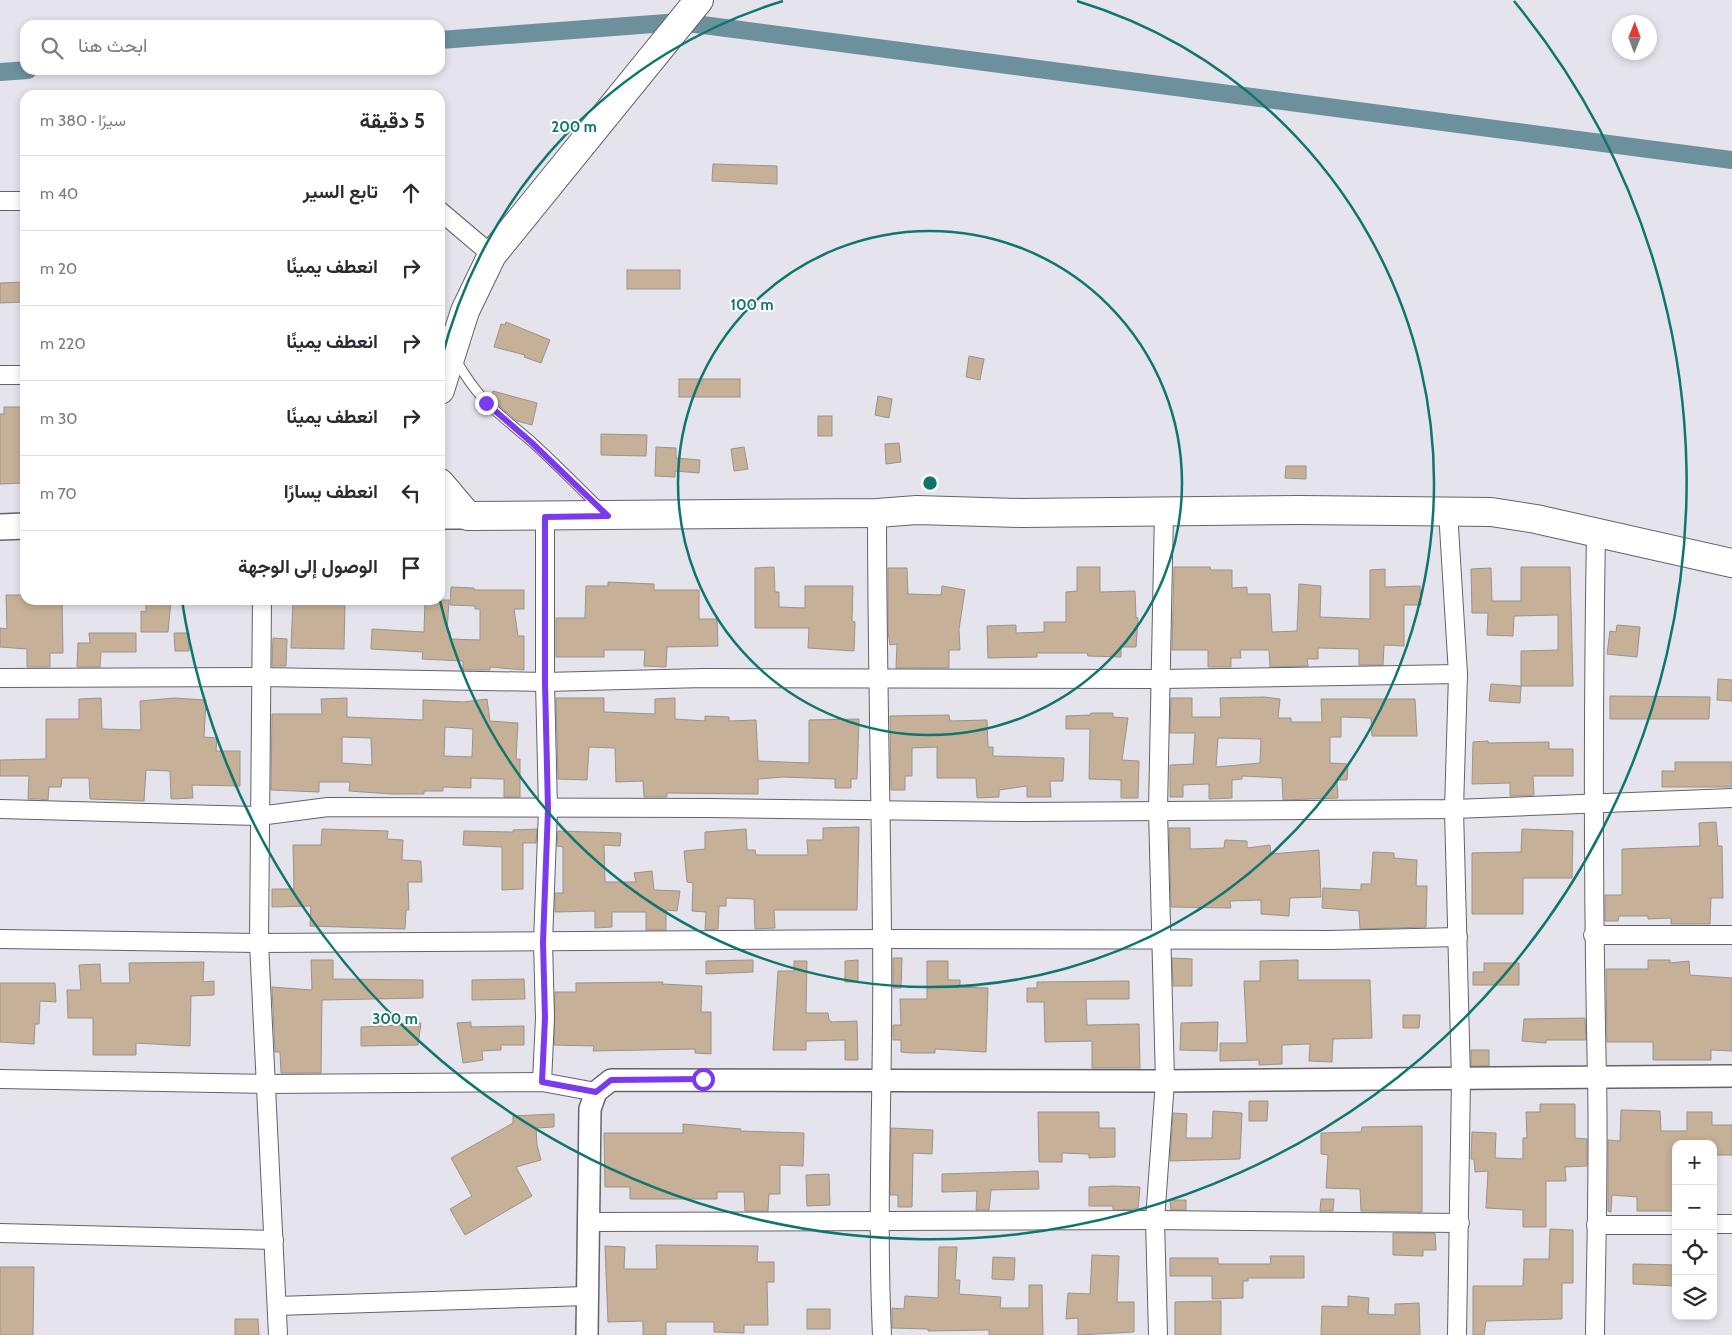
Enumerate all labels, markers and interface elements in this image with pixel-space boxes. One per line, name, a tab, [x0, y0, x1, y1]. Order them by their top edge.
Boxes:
north arrow	[1612, 15, 1657, 60]
search box	[20, 20, 445, 75]
icon: search	[38, 34, 66, 62]
text: ابحث هنا	[78, 34, 147, 57]
text: 5 دقيقة	[359, 108, 425, 133]
text: سيرًا · 380 m	[40, 111, 126, 130]
text: 200 m	[551, 118, 597, 136]
icon: ahead	[397, 179, 425, 207]
text: تابع السير	[303, 180, 378, 203]
text: 40 m	[40, 184, 78, 203]
icon: right	[397, 254, 425, 282]
text: انعطف يمينًا	[286, 255, 378, 278]
text: 20 m	[40, 259, 77, 278]
text: 100 m	[730, 296, 774, 314]
icon: right	[397, 329, 425, 357]
text: انعطف يمينًا	[286, 330, 378, 353]
text: 220 m	[40, 334, 86, 353]
route end	[475, 392, 498, 415]
icon: right	[397, 404, 425, 432]
text: انعطف يمينًا	[286, 405, 378, 428]
text: 30 m	[40, 409, 77, 428]
centre of rings	[921, 474, 939, 492]
icon: left	[397, 479, 425, 507]
text: انعطف يسارًا	[284, 480, 378, 503]
text: 70 m	[40, 484, 77, 503]
icon: arrive	[397, 554, 425, 582]
text: الوصول إلى الوجهة	[238, 555, 378, 578]
text: 300 m	[372, 1010, 418, 1028]
route start	[692, 1068, 715, 1091]
map controls	[1672, 1140, 1717, 1320]
button: +	[1672, 1140, 1717, 1185]
button: −	[1672, 1185, 1717, 1230]
button: locate	[1672, 1230, 1717, 1275]
button: layers	[1672, 1275, 1717, 1320]

